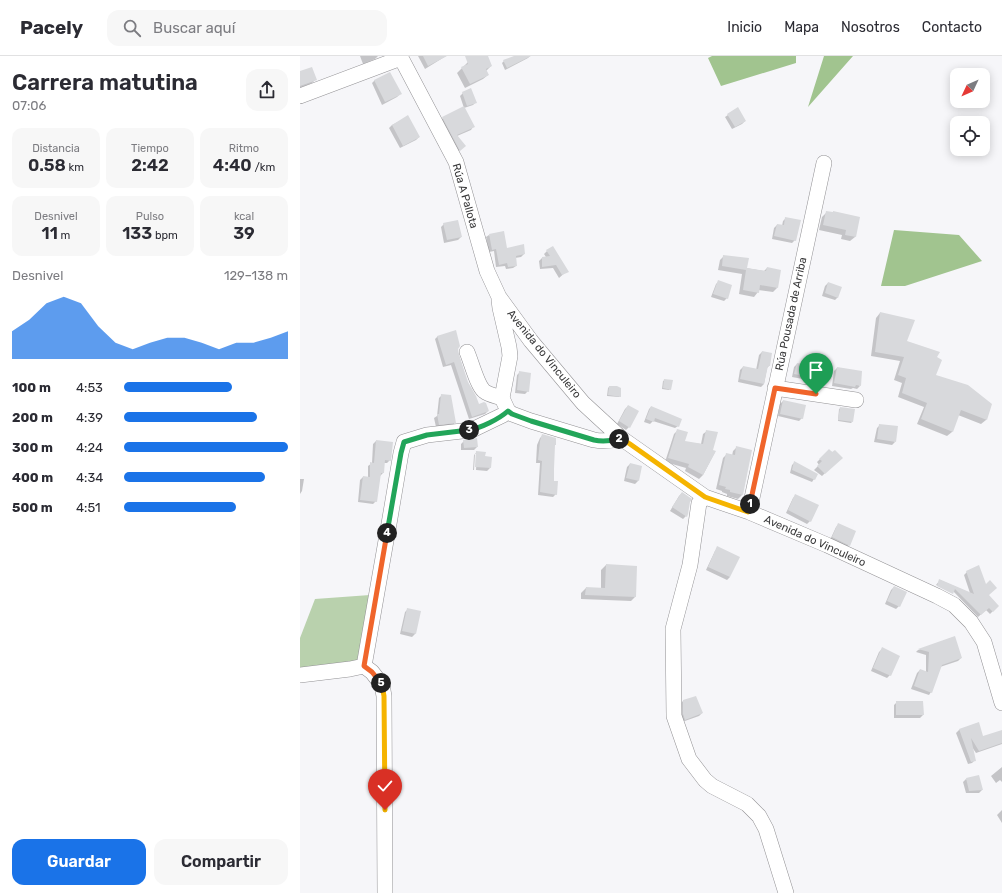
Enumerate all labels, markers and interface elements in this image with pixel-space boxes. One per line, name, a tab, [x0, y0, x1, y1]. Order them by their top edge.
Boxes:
search box	[107, 10, 387, 46]
text: Pacely	[20, 16, 83, 39]
icon: search	[121, 17, 143, 39]
text: Buscar aquí	[153, 19, 235, 37]
text: Inicio	[727, 19, 762, 36]
text: Mapa	[784, 19, 819, 36]
text: Nosotros	[841, 19, 900, 36]
text: Contacto	[922, 19, 982, 36]
north arrow	[950, 68, 990, 108]
map controls	[950, 68, 990, 156]
text: Carrera matutina	[12, 69, 198, 96]
button: share	[246, 69, 288, 111]
text: 07:06	[12, 98, 46, 113]
button: locate	[950, 116, 990, 156]
text: Distancia	[32, 142, 80, 155]
text: Tiempo	[131, 142, 169, 155]
text: Ritmo	[229, 142, 259, 155]
text: 0.58	[28, 155, 66, 175]
text: 2:42	[131, 155, 169, 175]
text: 4:40	[213, 155, 252, 175]
text: km	[66, 161, 84, 174]
text: /km	[252, 161, 275, 174]
street label: Rúa A Pallota	[450, 162, 480, 230]
text: Desnivel	[34, 210, 78, 223]
text: Pulso	[136, 210, 164, 223]
text: kcal	[234, 210, 254, 223]
text: 11	[42, 223, 58, 243]
text: 133	[122, 223, 152, 243]
text: 39	[233, 223, 255, 243]
text: m	[58, 229, 70, 242]
text: bpm	[152, 229, 178, 242]
street label: Rúa Pousada de Arriba	[773, 256, 809, 372]
text: Desnivel	[12, 268, 63, 283]
text: 129–138 m	[224, 268, 288, 283]
street label: Avenida do Vinculeiro	[504, 307, 584, 401]
pin	[799, 353, 833, 394]
icon: arrive	[805, 359, 827, 381]
text: 100 m	[12, 380, 51, 395]
text: 4:53	[76, 380, 103, 395]
text: 200 m	[12, 410, 53, 425]
text: 4:39	[76, 410, 103, 425]
pin: 3	[459, 420, 479, 440]
text: 3	[465, 423, 473, 436]
pin: 2	[609, 429, 629, 449]
text: 2	[615, 432, 623, 445]
text: 300 m	[12, 440, 53, 455]
text: 4:24	[76, 440, 103, 455]
text: 400 m	[12, 470, 53, 485]
text: 4:34	[76, 470, 103, 485]
pin: 1	[740, 494, 760, 514]
text: 1	[747, 497, 753, 510]
text: 500 m	[12, 500, 53, 515]
text: 4:51	[76, 500, 101, 515]
street label: Avenida do Vinculeiro	[762, 513, 868, 569]
pin: 4	[377, 523, 397, 543]
text: 4	[383, 526, 391, 539]
pin: 5	[371, 673, 391, 693]
text: 5	[377, 676, 385, 689]
pin	[368, 769, 402, 810]
icon: check	[374, 775, 396, 797]
button: Guardar	[12, 839, 146, 885]
button: Compartir	[154, 839, 288, 885]

